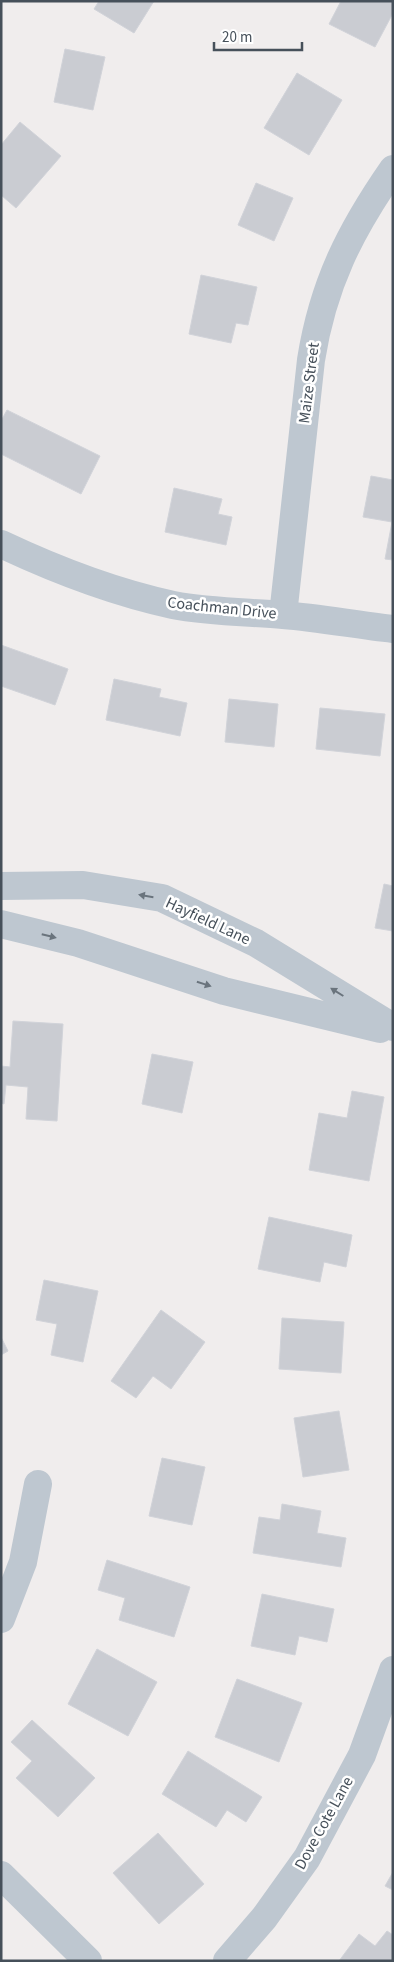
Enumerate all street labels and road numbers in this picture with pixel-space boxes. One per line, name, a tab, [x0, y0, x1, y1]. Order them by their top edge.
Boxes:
street label: Maize Street	[293, 341, 325, 425]
street label: Coachman Drive	[166, 591, 278, 625]
street label: Hayfield Lane	[162, 892, 254, 950]
street label: Dove Cote Lane	[289, 1772, 359, 1874]

